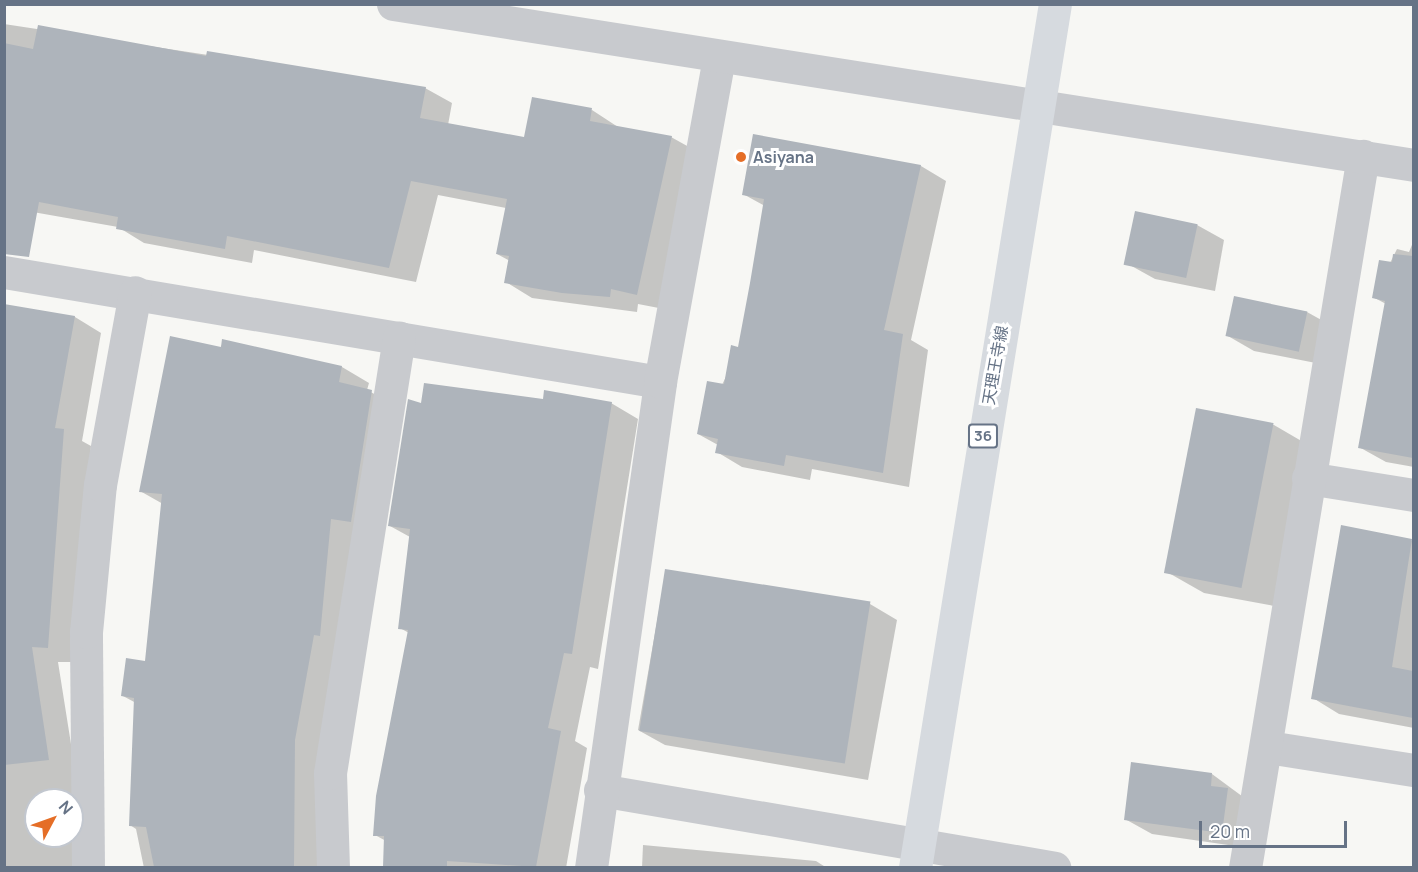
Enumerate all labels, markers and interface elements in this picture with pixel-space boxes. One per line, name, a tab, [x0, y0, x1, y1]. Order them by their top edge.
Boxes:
place label: Asiyana	[753, 147, 814, 167]
marker: Asiyana	[734, 150, 748, 164]
street label: 天理王寺線	[979, 324, 1011, 406]
road number: 36	[966, 424, 1000, 448]
north arrow	[24, 788, 84, 848]
text: N	[54, 796, 78, 819]
scale bar	[1202, 809, 1350, 847]
text: 20 m	[1210, 819, 1250, 843]

